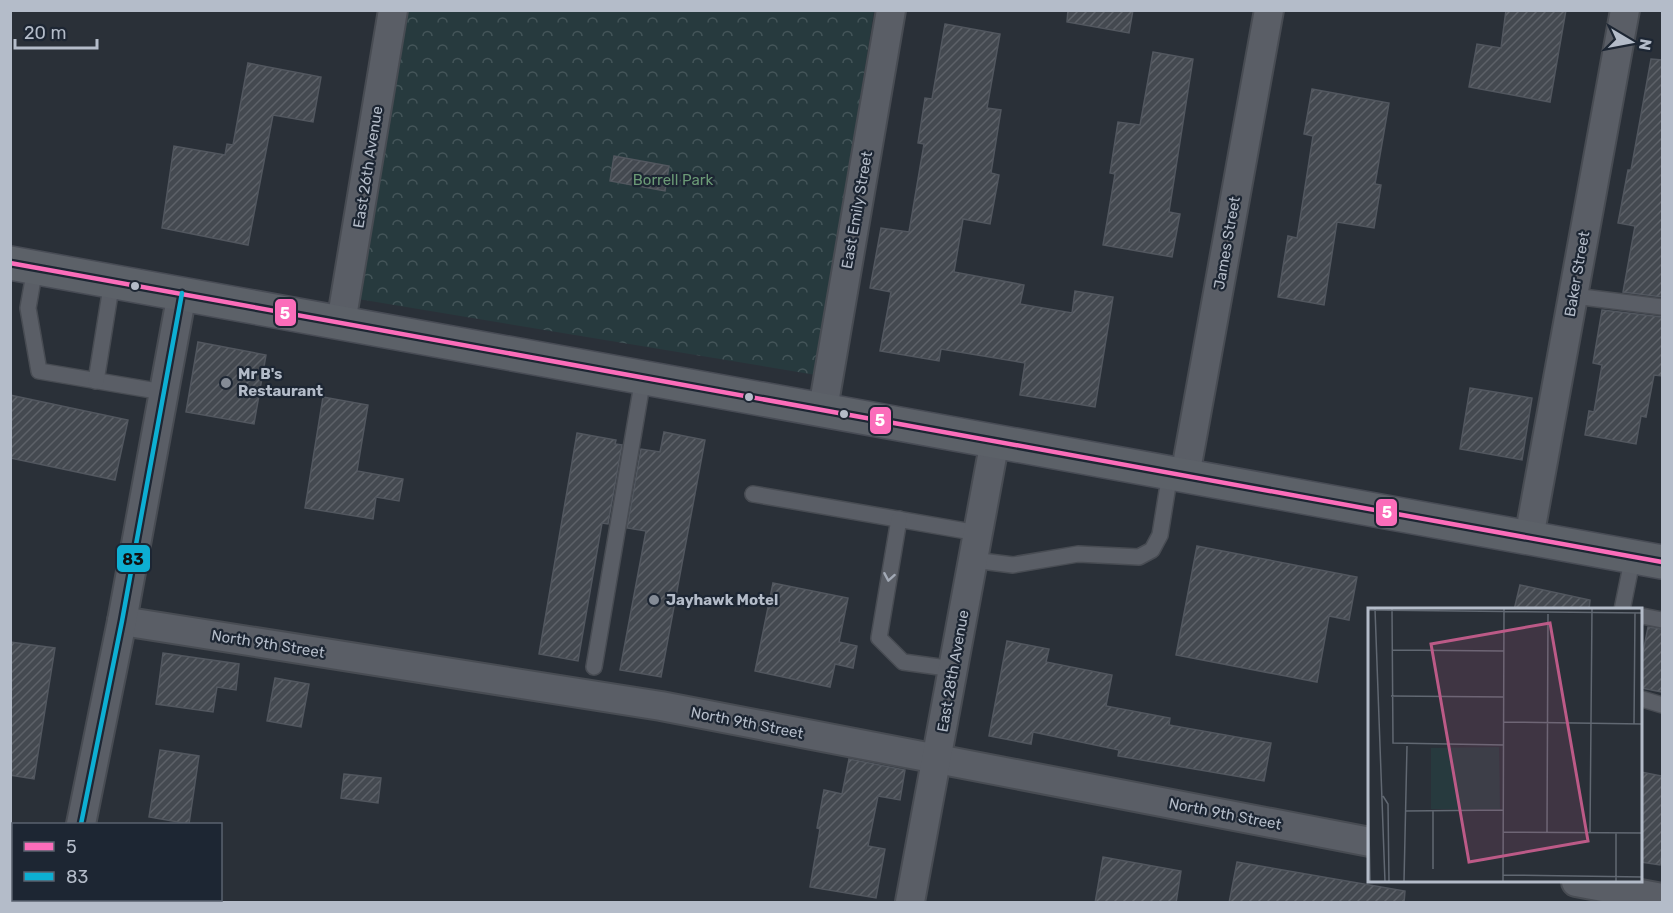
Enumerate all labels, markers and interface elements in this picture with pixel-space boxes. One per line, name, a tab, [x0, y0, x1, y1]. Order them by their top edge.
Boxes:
scale bar	[15, 12, 98, 50]
north arrow	[1601, 12, 1661, 72]
text: 20 m	[24, 22, 66, 44]
text: N	[1635, 37, 1656, 52]
street label: East 26th Avenue	[349, 105, 387, 229]
street label: East Emily Street	[838, 150, 876, 270]
park label: Borrell Park	[633, 171, 713, 189]
street label: James Street	[1210, 195, 1244, 291]
street label: Baker Street	[1561, 230, 1593, 318]
unlabelled marker	[129, 280, 141, 292]
line badge: 5	[274, 298, 297, 327]
text: 5	[280, 304, 290, 323]
place label: Mr B's Restaurant	[238, 365, 323, 400]
marker: Mr B's Restaurant	[219, 376, 233, 390]
unlabelled marker	[743, 391, 755, 403]
line badge: 5	[869, 406, 892, 435]
unlabelled marker	[838, 408, 850, 420]
text: 5	[875, 411, 885, 430]
line badge: 5	[1375, 498, 1398, 527]
text: 5	[1382, 503, 1392, 522]
line badge: 83	[116, 544, 151, 573]
text: 83	[122, 550, 144, 569]
one-way arrow	[883, 571, 896, 581]
place label: Jayhawk Motel	[666, 591, 778, 609]
marker: Jayhawk Motel	[647, 593, 661, 607]
inset map	[1368, 608, 1643, 883]
street label: East 28th Avenue	[933, 609, 973, 733]
street label: North 9th Street	[210, 626, 326, 662]
street label: North 9th Street	[689, 703, 805, 743]
street label: North 9th Street	[1167, 794, 1283, 834]
legend	[12, 823, 222, 901]
text: 5	[66, 836, 77, 858]
text: 83	[66, 866, 88, 888]

